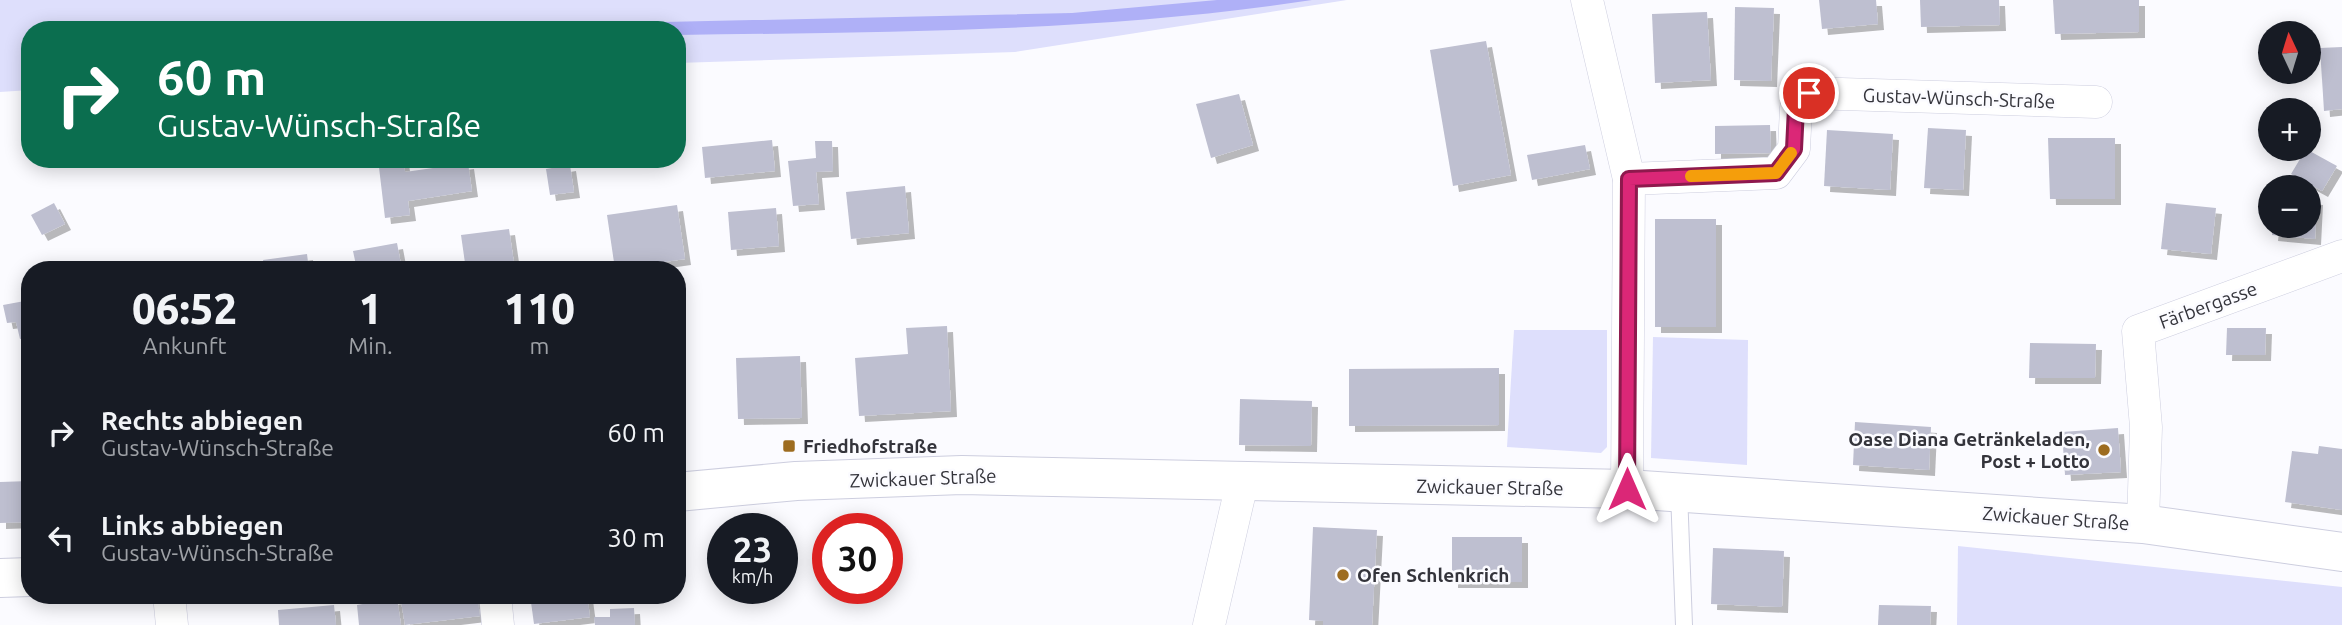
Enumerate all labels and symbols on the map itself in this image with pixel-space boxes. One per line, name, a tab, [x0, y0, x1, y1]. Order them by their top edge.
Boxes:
north arrow	[2258, 21, 2320, 84]
pin	[1779, 63, 1839, 123]
street label: Gustav-Wünsch-Straße	[1862, 84, 2056, 112]
street label: Färbergasse	[2156, 277, 2260, 333]
place label: Oase Diana Getränkeladen, Post + Lotto	[1848, 428, 2090, 472]
place label: Friedhofstraße	[803, 435, 938, 457]
marker: Friedhofstraße	[781, 438, 797, 454]
marker: Oase Diana Getränkeladen, Post + Lotto	[2096, 442, 2112, 458]
position arrow	[1590, 452, 1664, 526]
street label: Zwickauer Straße	[849, 464, 997, 492]
street label: Zwickauer Straße	[1416, 475, 1564, 499]
street label: Zwickauer Straße	[1982, 502, 2130, 534]
speed limit sign: 30	[812, 513, 903, 604]
place label: Ofen Schlenkrich	[1357, 564, 1509, 586]
marker: Ofen Schlenkrich	[1335, 567, 1351, 583]

